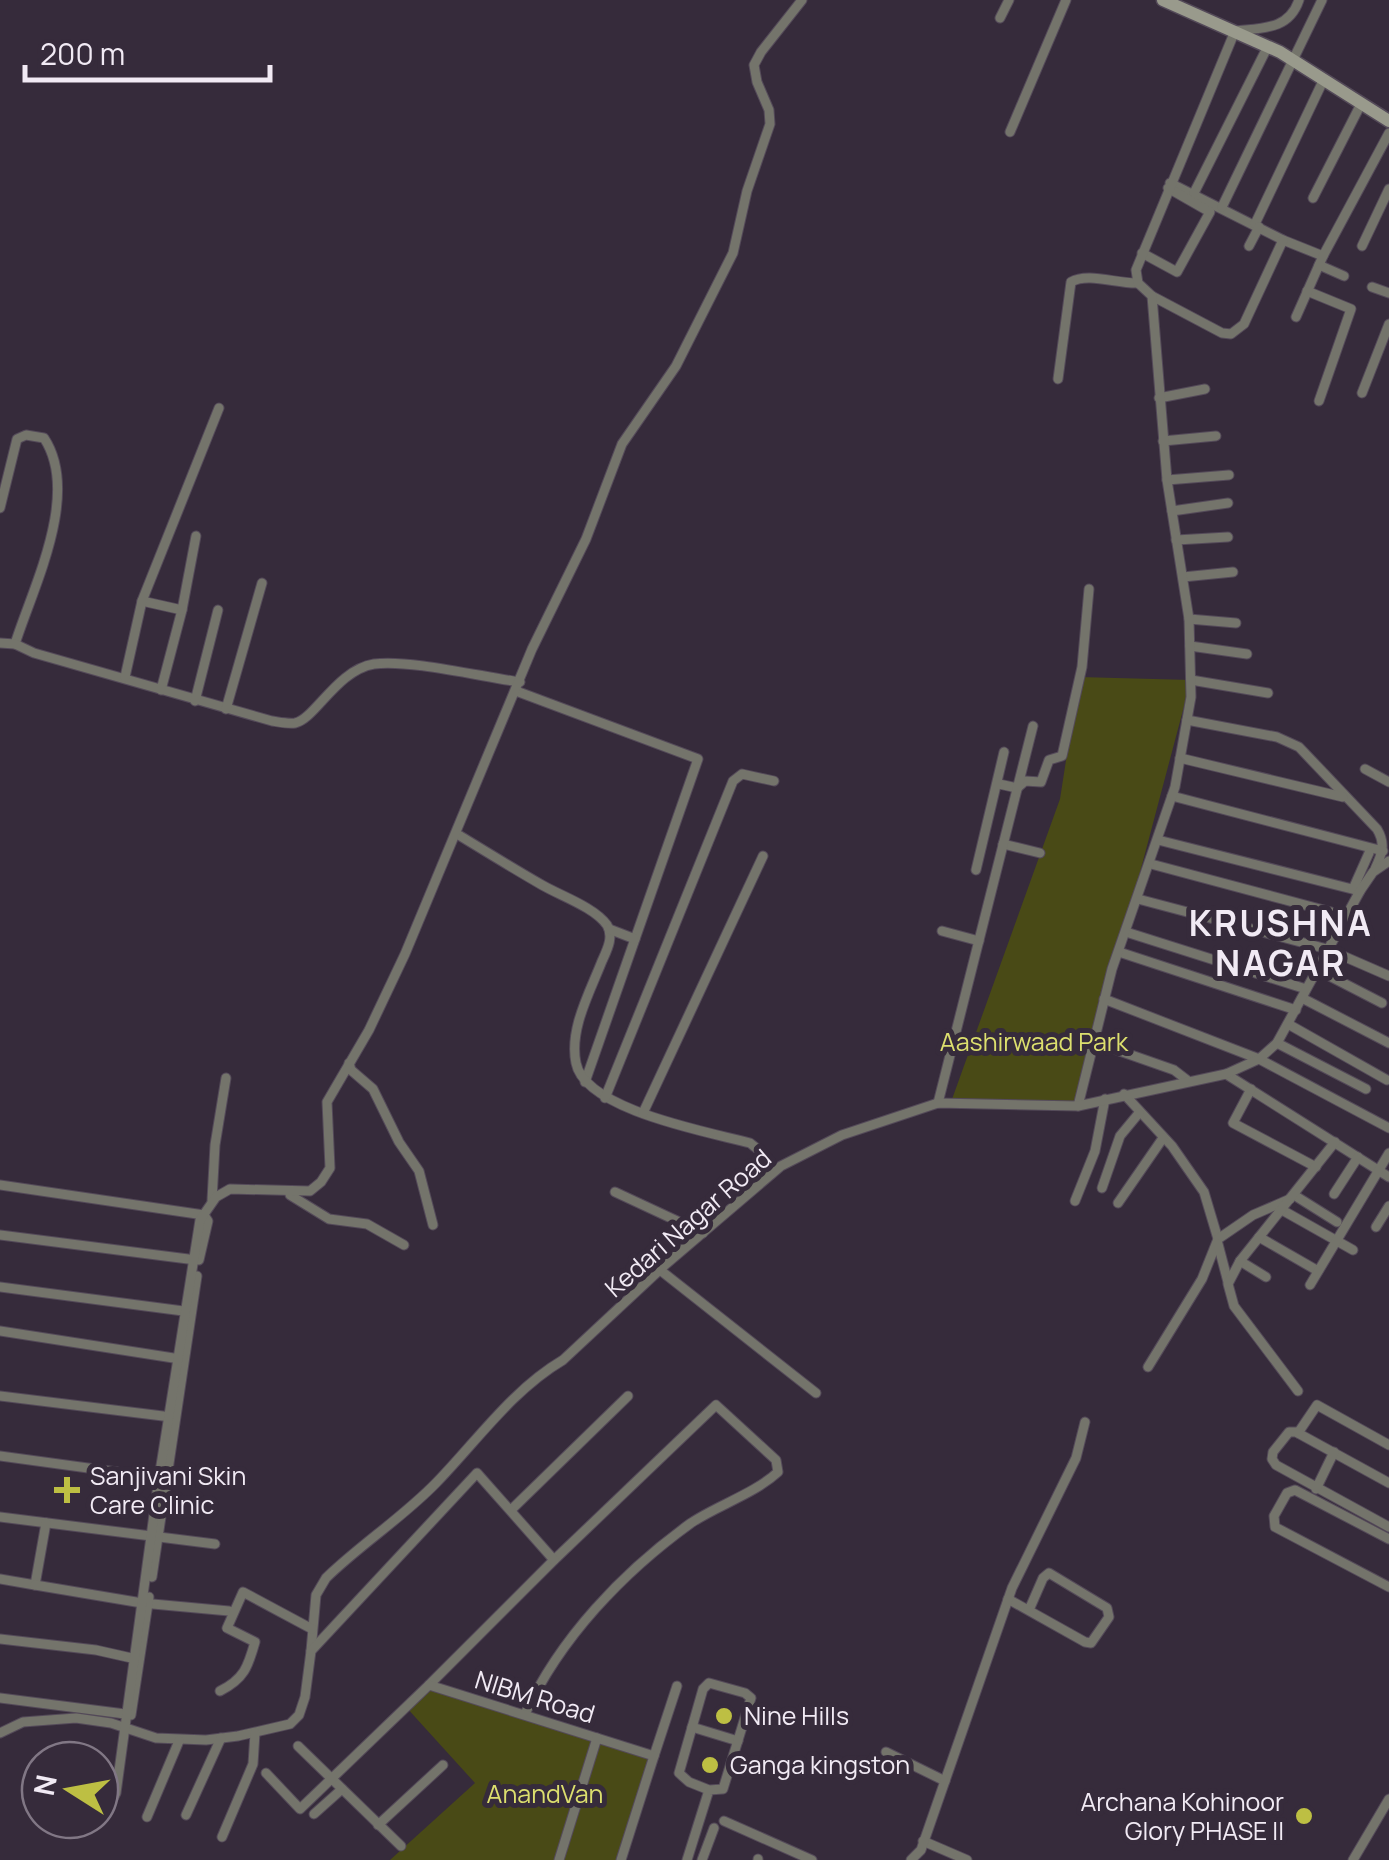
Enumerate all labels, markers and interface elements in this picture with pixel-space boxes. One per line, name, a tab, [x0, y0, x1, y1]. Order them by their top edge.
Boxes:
scale bar	[25, 20, 270, 82]
text: 200 m	[40, 33, 125, 74]
district label: KRUSHNA NAGAR	[1189, 899, 1373, 987]
park label: Aashirwaad Park	[940, 1024, 1129, 1059]
street label: Kedari Nagar Road	[597, 1141, 778, 1305]
place label: Sanjivani Skin Care Clinic	[90, 1458, 246, 1522]
marker: Sanjivani Skin Care Clinic	[54, 1477, 80, 1503]
street label: NIBM Road	[471, 1662, 599, 1731]
place label: Nine Hills	[744, 1698, 849, 1733]
marker: Nine Hills	[713, 1705, 735, 1727]
north arrow	[20, 1740, 120, 1840]
place label: Ganga kingston	[730, 1747, 910, 1782]
marker: Ganga kingston	[699, 1754, 721, 1776]
text: N	[24, 1772, 65, 1799]
park label: AnandVan	[487, 1776, 603, 1811]
place label: Archana Kohinoor Glory PHASE II	[1080, 1784, 1284, 1848]
marker: Archana Kohinoor Glory PHASE II	[1293, 1805, 1315, 1827]

